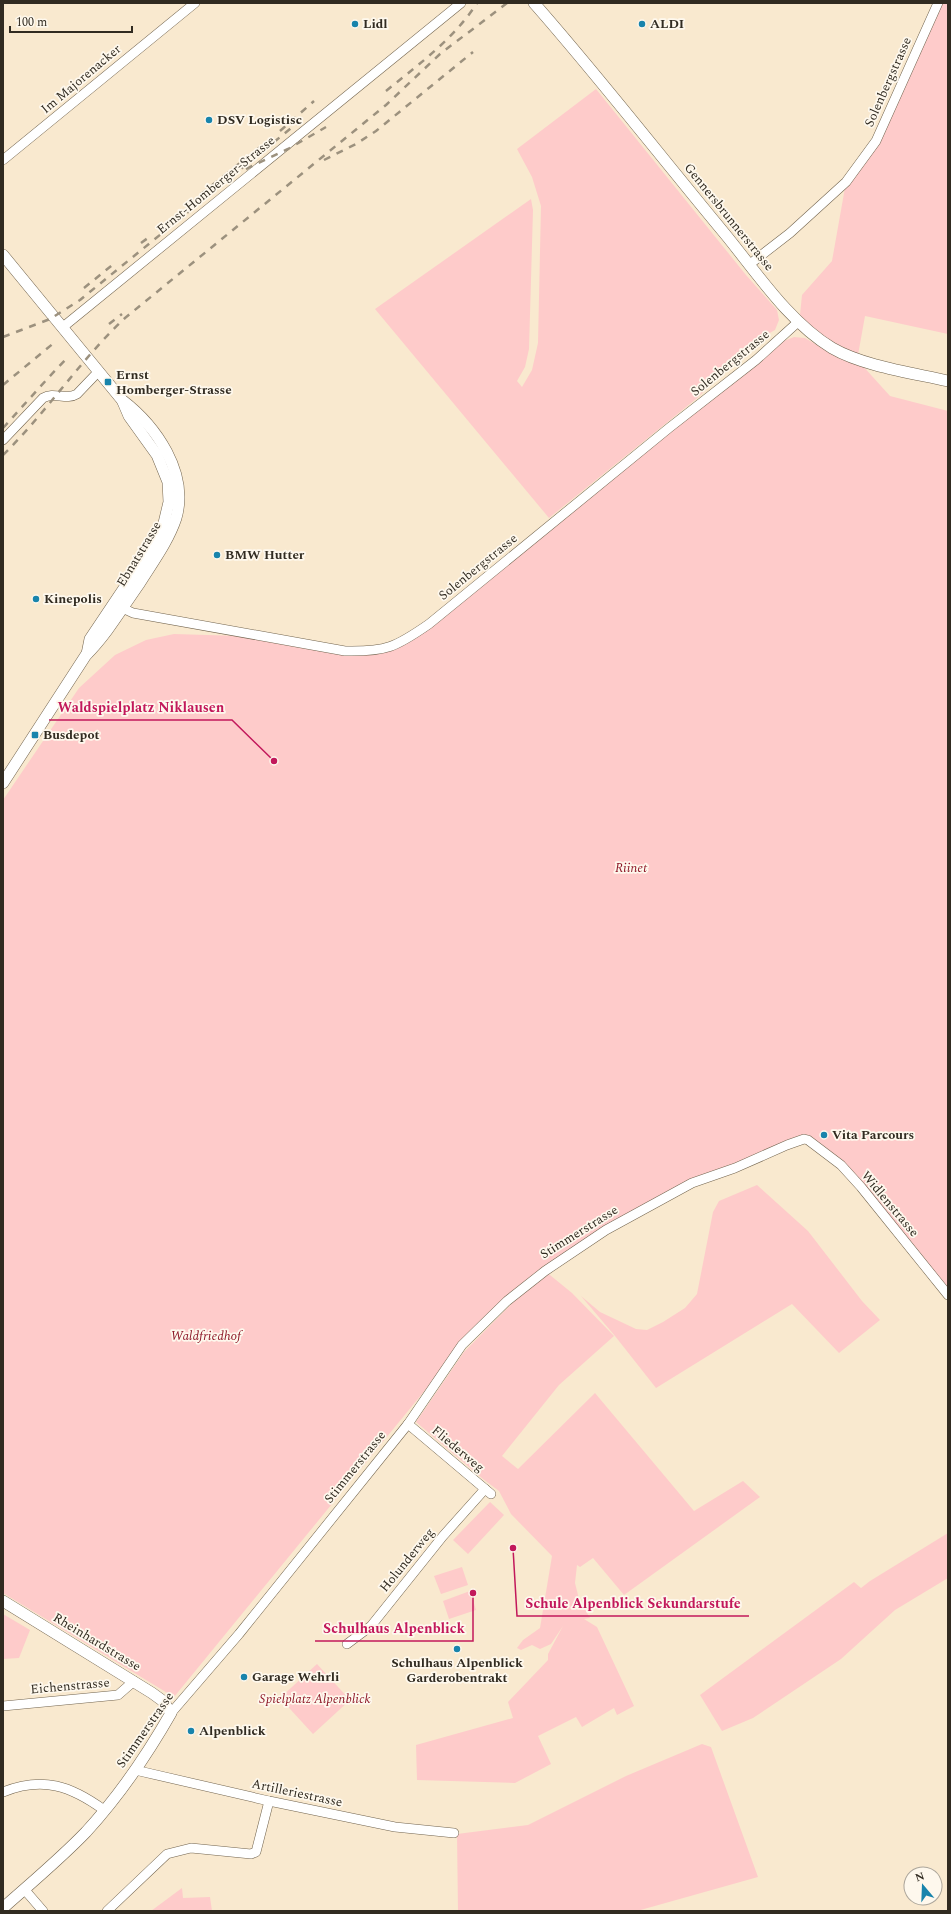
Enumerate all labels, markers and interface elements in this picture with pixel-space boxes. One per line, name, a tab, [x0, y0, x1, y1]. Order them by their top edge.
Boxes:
scale bar	[10, 8, 132, 34]
text: 100 m	[16, 13, 47, 32]
place label: Lidl	[363, 14, 388, 34]
place label: ALDI	[650, 14, 684, 34]
marker: Lidl	[350, 19, 360, 29]
marker: ALDI	[637, 19, 647, 29]
street label: Solenbergstrasse	[859, 34, 917, 130]
street label: Im Majorenacker	[36, 39, 126, 119]
place label: DSV Logistisc	[217, 110, 302, 130]
marker: DSV Logistisc	[204, 115, 214, 125]
street label: Ernst-Homberger-Strasse	[152, 131, 280, 239]
street label: Gennersbrunnerstrasse	[679, 159, 779, 275]
street label: Solenbergstrasse	[686, 325, 774, 401]
place label: Ernst Homberger-Strasse	[116, 365, 232, 400]
marker: Ernst Homberger-Strasse	[103, 377, 113, 387]
street label: Ebnatstrasse	[112, 517, 166, 591]
street label: Solenbergstrasse	[434, 529, 522, 605]
place label: BMW Hutter	[225, 545, 305, 565]
marker: BMW Hutter	[212, 550, 222, 560]
place label: Kinepolis	[44, 589, 102, 609]
marker: Kinepolis	[31, 594, 41, 604]
callout: Waldspielplatz Niklausen	[49, 694, 232, 720]
text: Waldspielplatz Niklausen	[58, 697, 225, 718]
place label: Busdepot	[43, 725, 100, 745]
marker: Busdepot	[30, 730, 40, 740]
park label: Riinet	[615, 858, 648, 878]
place label: Vita Parcours	[832, 1125, 914, 1145]
marker: Vita Parcours	[819, 1130, 829, 1140]
street label: Widlenstrasse	[856, 1167, 924, 1241]
street label: Stimmerstrasse	[536, 1200, 622, 1264]
park label: Waldfriedhof	[171, 1326, 243, 1346]
street label: Fliederweg	[427, 1421, 489, 1477]
street label: Stimmerstrasse	[319, 1426, 391, 1508]
street label: Holunderweg	[375, 1523, 439, 1597]
callout: Schule Alpenblick Sekundarstufe	[517, 1590, 749, 1616]
text: Schule Alpenblick Sekundarstufe	[525, 1593, 741, 1614]
street label: Rheinhardstrasse	[49, 1608, 145, 1676]
callout: Schulhaus Alpenblick	[315, 1615, 473, 1641]
text: Schulhaus Alpenblick	[323, 1618, 465, 1639]
marker: Schulhaus Alpenblick Garderobentrakt	[452, 1644, 462, 1654]
place label: Schulhaus Alpenblick Garderobentrakt	[391, 1653, 523, 1688]
place label: Garage Wehrli	[252, 1667, 339, 1687]
marker: Garage Wehrli	[239, 1672, 249, 1682]
street label: Eichenstrasse	[30, 1673, 110, 1699]
street label: Stimmerstrasse	[111, 1688, 179, 1772]
park label: Spielplatz Alpenblick	[259, 1689, 371, 1709]
place label: Alpenblick	[199, 1721, 266, 1741]
marker: Alpenblick	[186, 1726, 196, 1736]
street label: Artilleriestrasse	[250, 1774, 344, 1812]
north arrow	[903, 1866, 943, 1906]
text: N	[913, 1868, 927, 1887]

